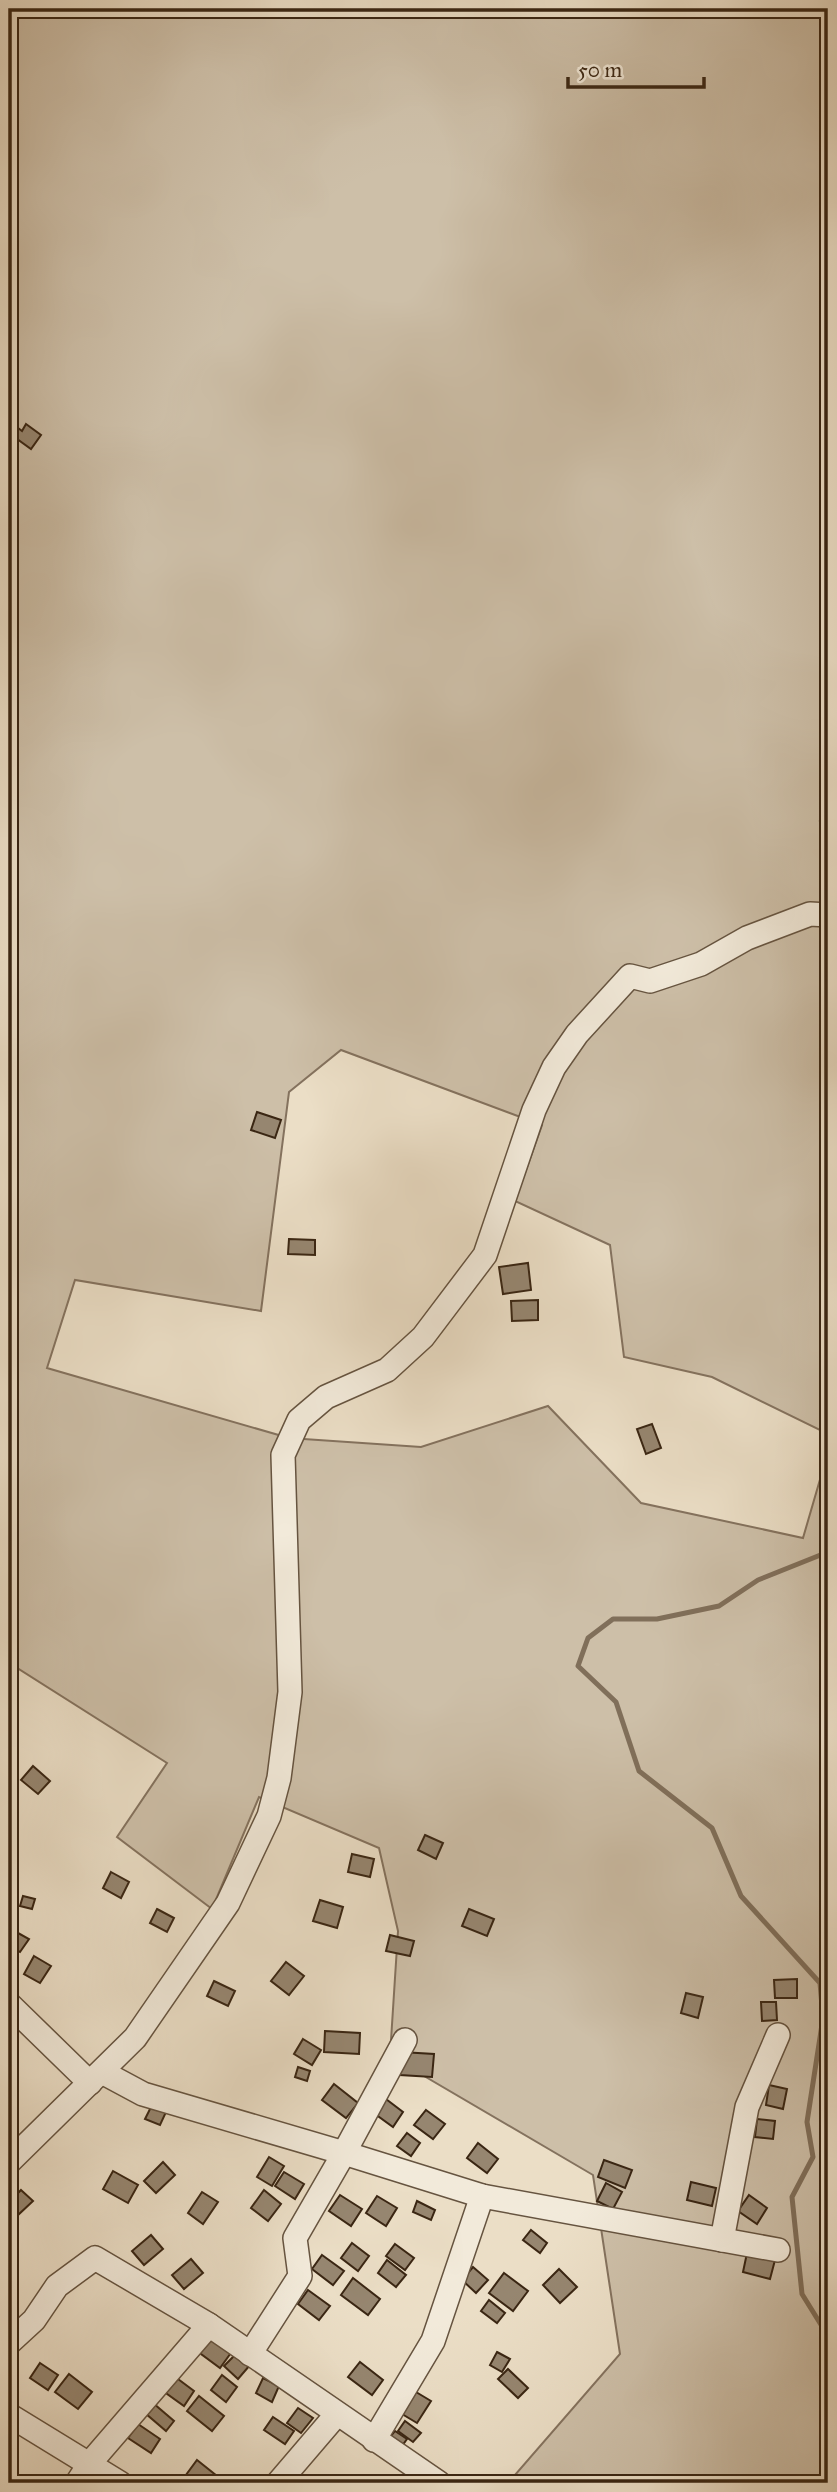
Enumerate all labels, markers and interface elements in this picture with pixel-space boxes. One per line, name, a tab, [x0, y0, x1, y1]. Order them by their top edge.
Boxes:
scale bar	[568, 46, 704, 90]
text: 50 m	[578, 57, 623, 83]

